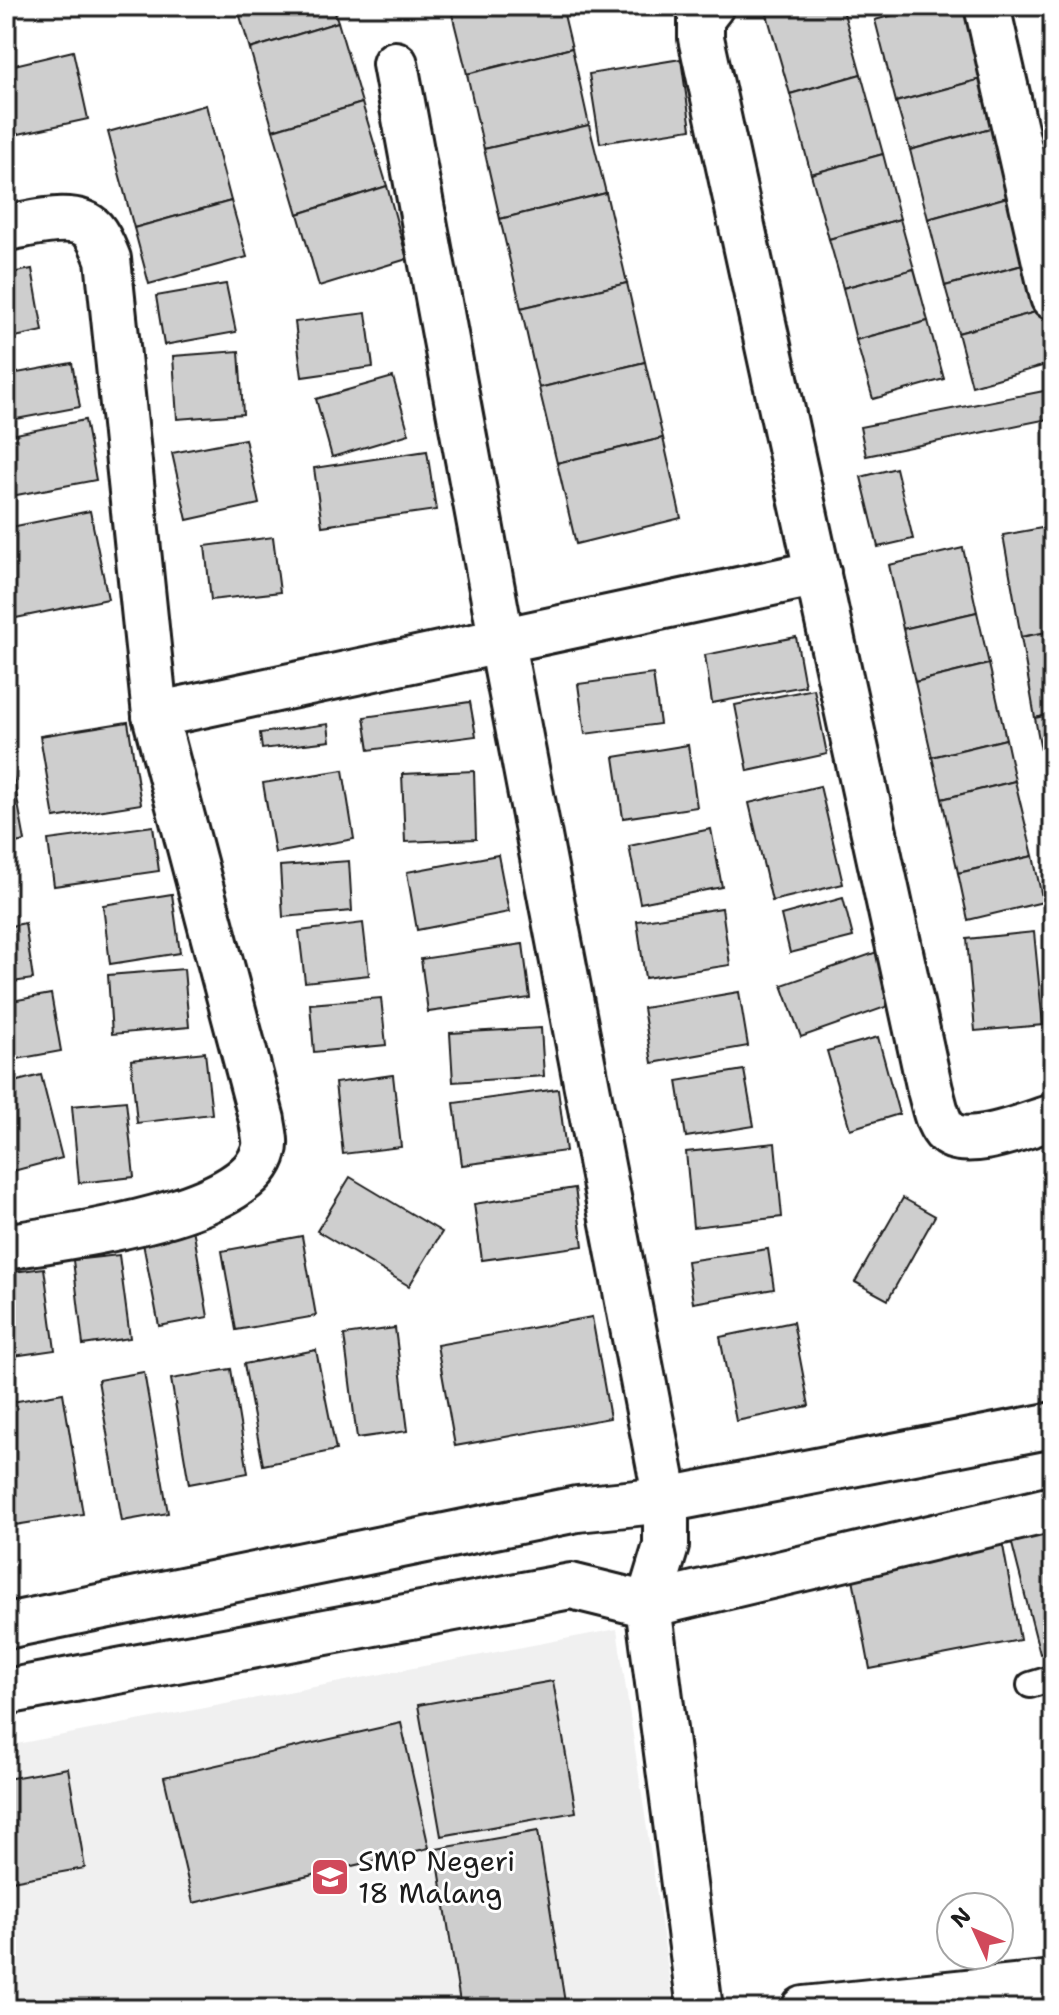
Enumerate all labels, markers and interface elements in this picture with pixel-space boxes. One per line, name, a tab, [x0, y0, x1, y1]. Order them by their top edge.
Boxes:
place label: SMP Negeri 18 Malang	[358, 1842, 515, 1912]
school or university icon: SMP Negeri 18 Malang	[309, 1856, 351, 1898]
north arrow	[935, 1891, 1015, 1971]
text: N	[944, 1901, 977, 1934]

